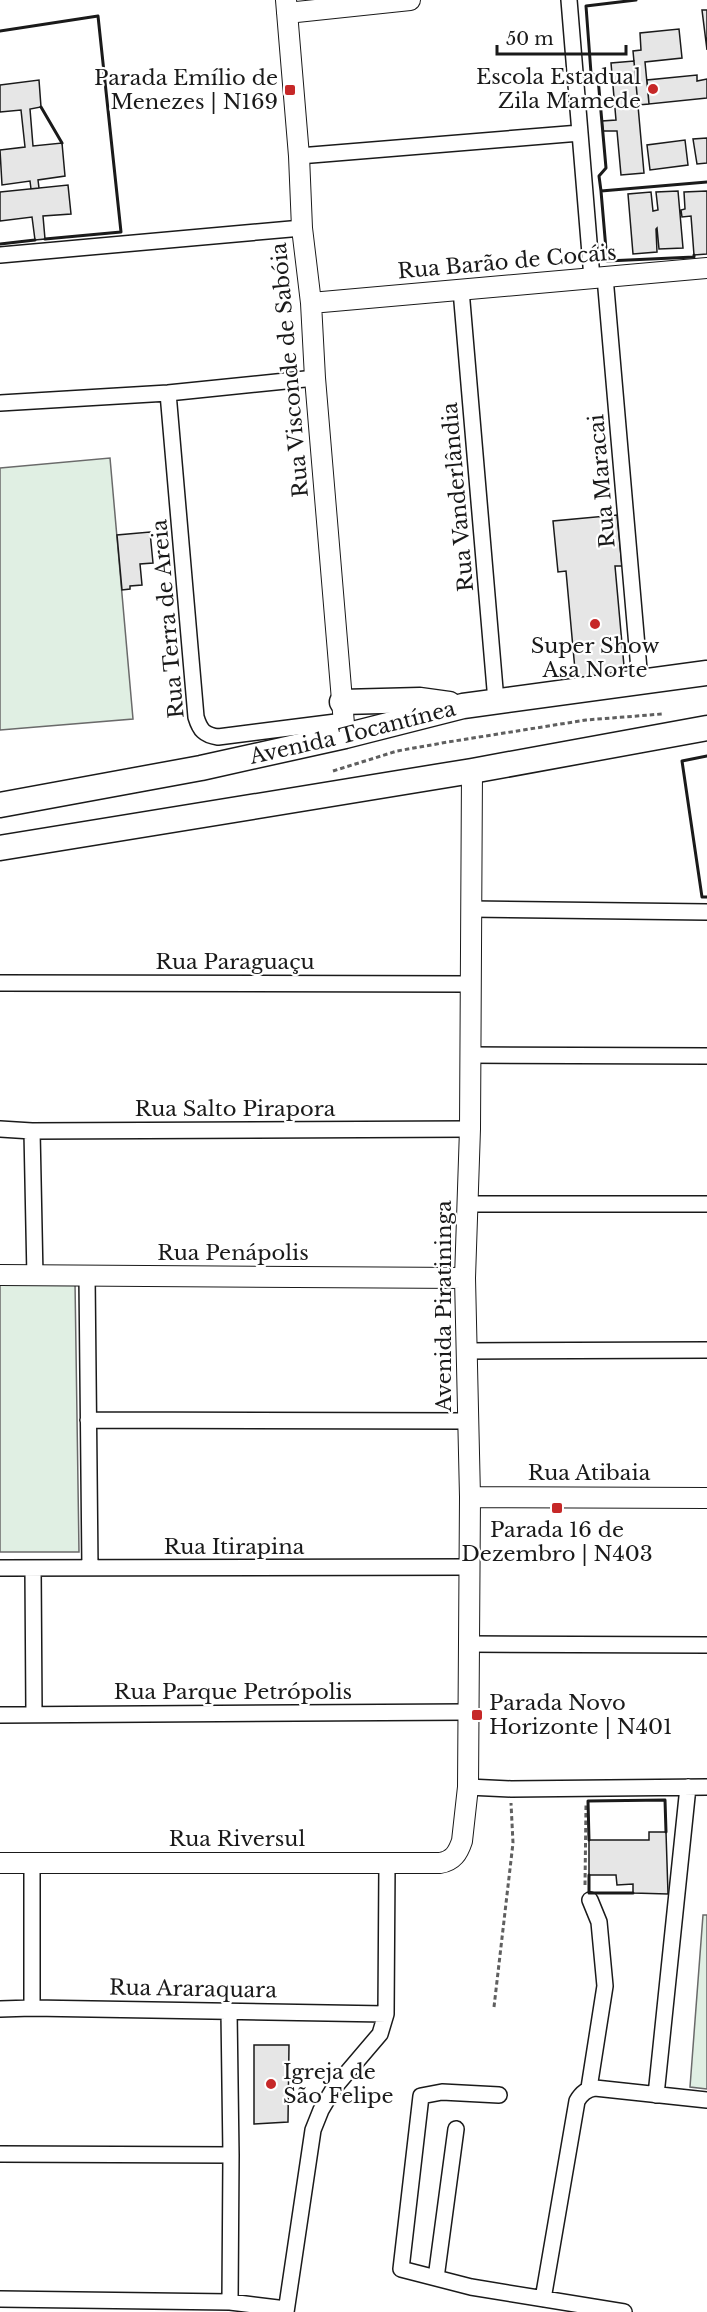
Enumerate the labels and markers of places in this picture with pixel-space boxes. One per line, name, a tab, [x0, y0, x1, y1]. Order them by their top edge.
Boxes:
place label: Escola Estadual Zila Mamede	[476, 64, 641, 114]
place label: Parada Emílio de Menezes | N169	[94, 65, 278, 115]
marker: Escola Estadual Zila Mamede	[646, 82, 660, 96]
marker: Parada Emílio de Menezes | N169	[283, 83, 297, 97]
marker: Super Show Asa Norte	[588, 617, 602, 631]
place label: Super Show Asa Norte	[531, 633, 659, 683]
marker: Parada 16 de Dezembro | N403	[550, 1501, 564, 1515]
place label: Parada 16 de Dezembro | N403	[461, 1517, 653, 1567]
place label: Parada Novo Horizonte | N401	[489, 1690, 672, 1740]
marker: Parada Novo Horizonte | N401	[470, 1708, 484, 1722]
place label: Igreja de São Felipe	[283, 2059, 393, 2109]
marker: Igreja de São Felipe	[264, 2077, 278, 2091]

